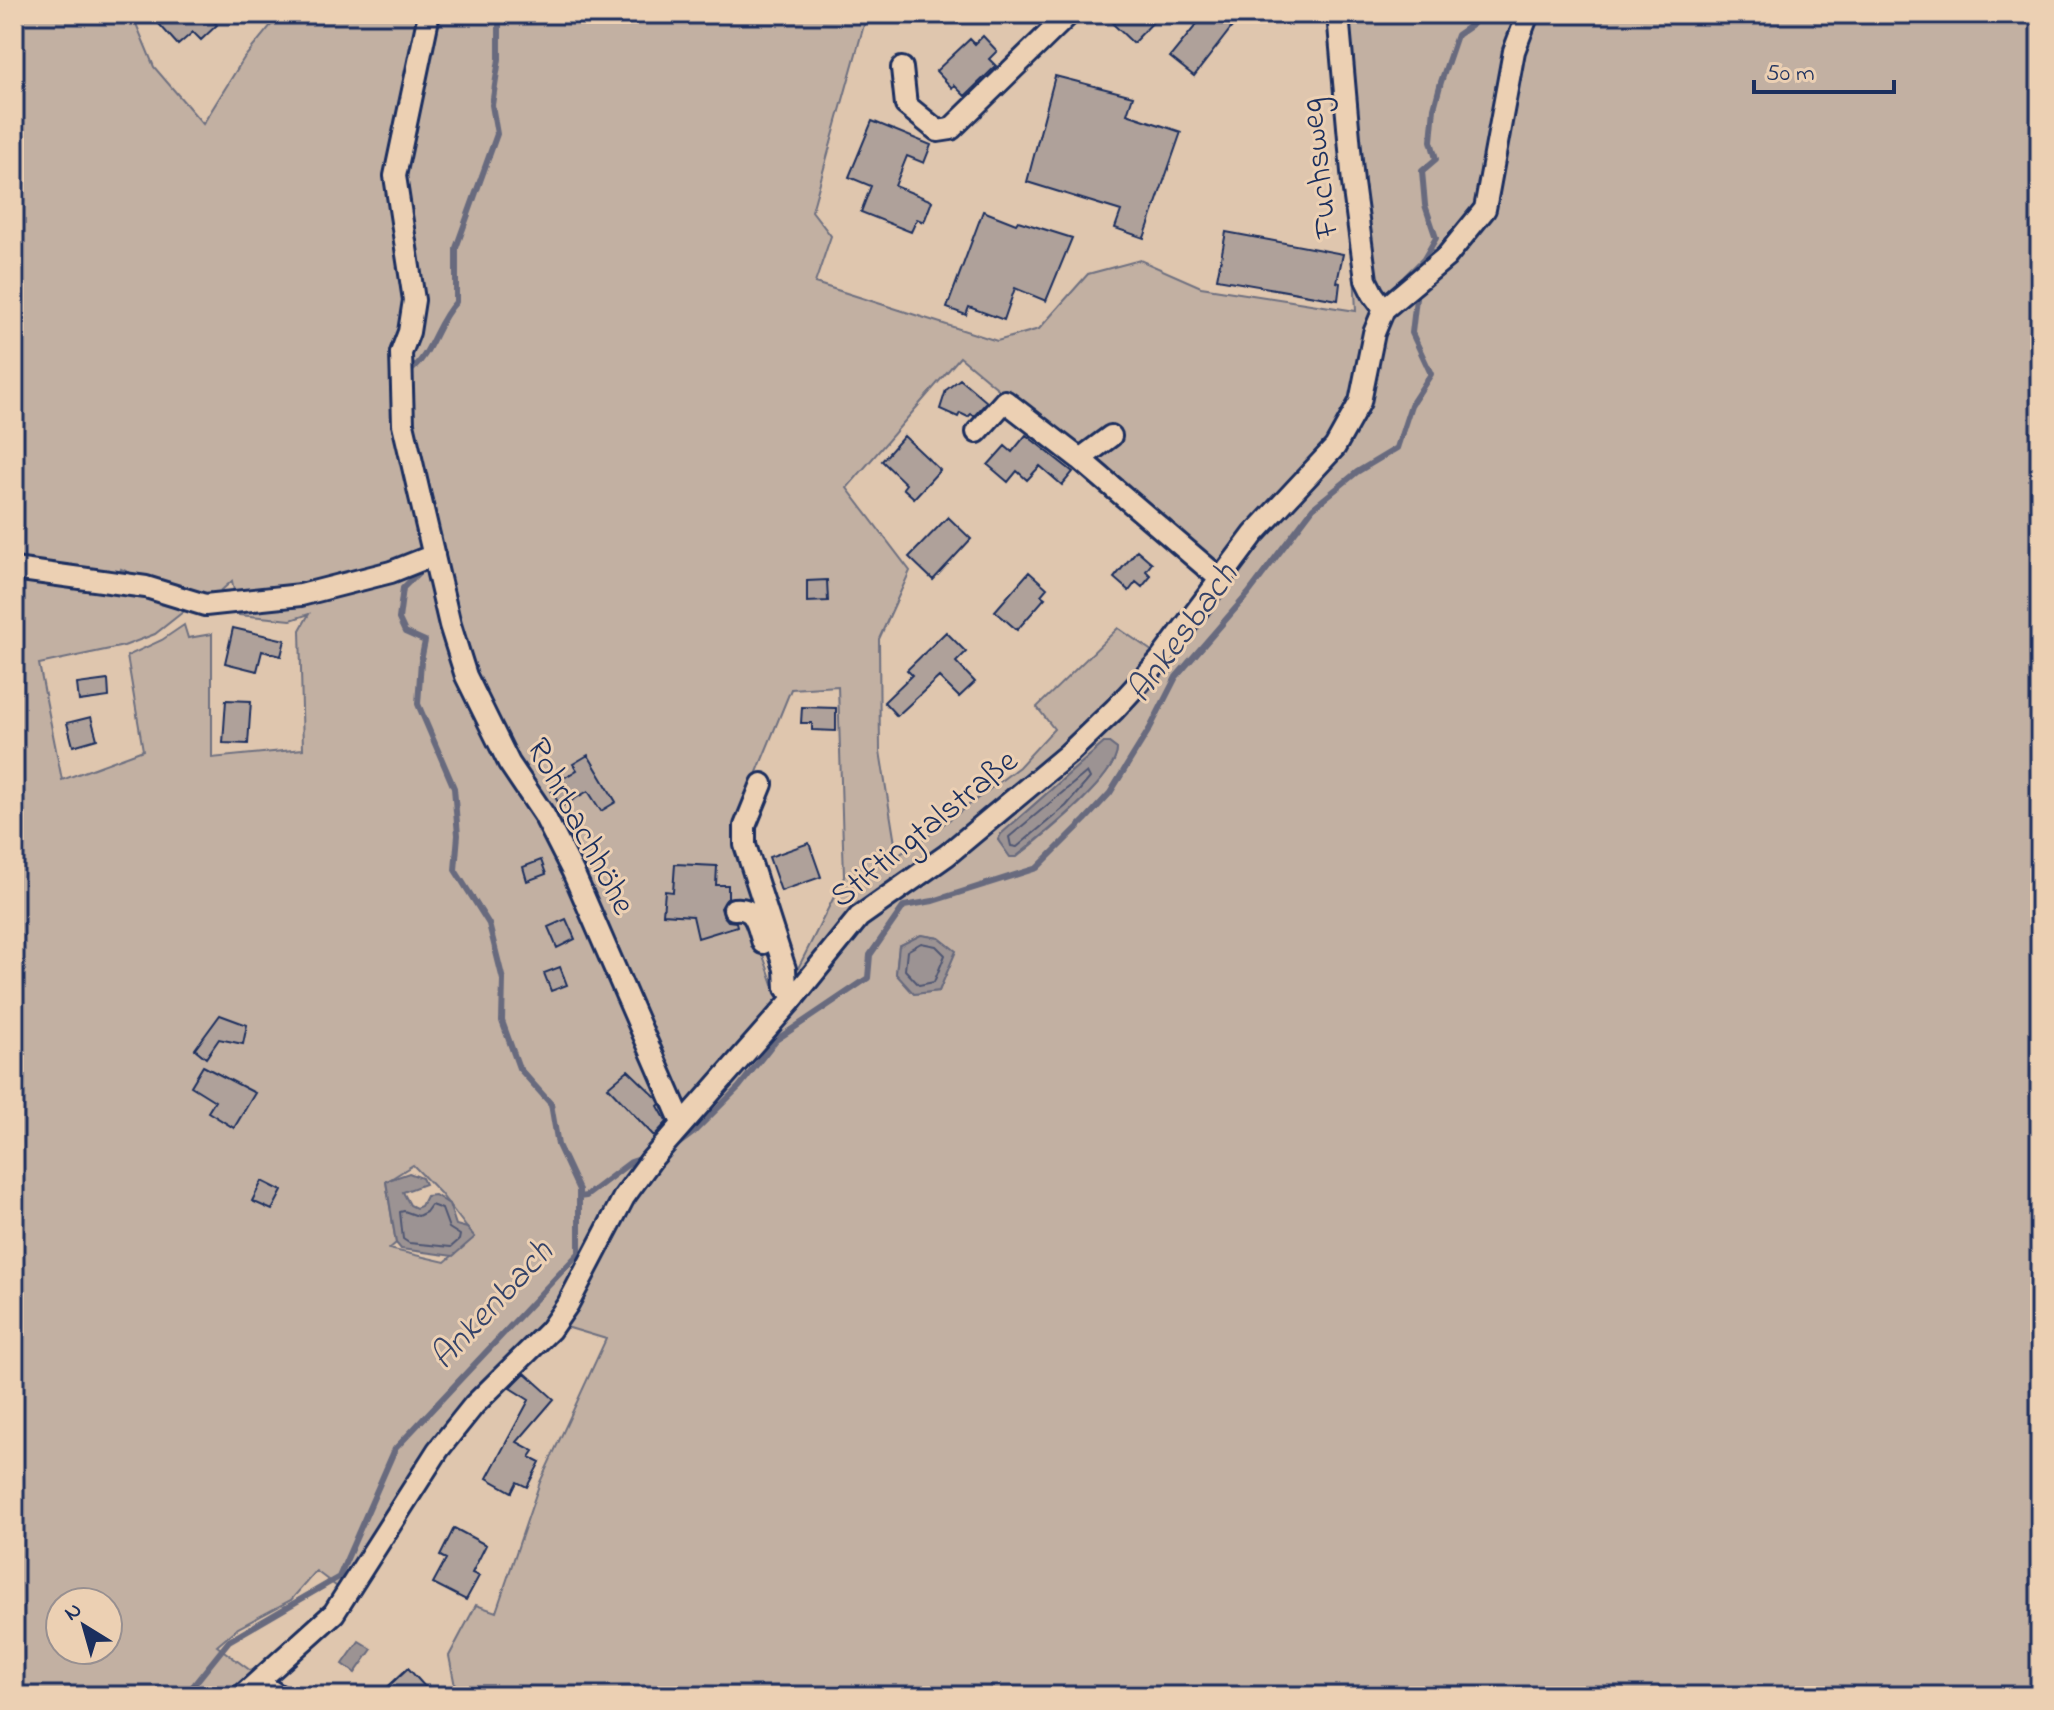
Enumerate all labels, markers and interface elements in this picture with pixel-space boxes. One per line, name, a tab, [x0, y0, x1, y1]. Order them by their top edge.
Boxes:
scale bar	[1754, 44, 1894, 94]
text: 50 m	[1766, 57, 1815, 92]
street label: Fuchsweg	[1288, 95, 1354, 242]
water label: Ankesbach	[1115, 552, 1253, 715]
street label: Rohrbachhöhe	[511, 730, 647, 925]
street label: Stiftingtalstraße	[820, 738, 1031, 922]
water label: Ankenbach	[419, 1228, 568, 1383]
north arrow	[44, 1586, 124, 1666]
text: N	[58, 1595, 89, 1630]

